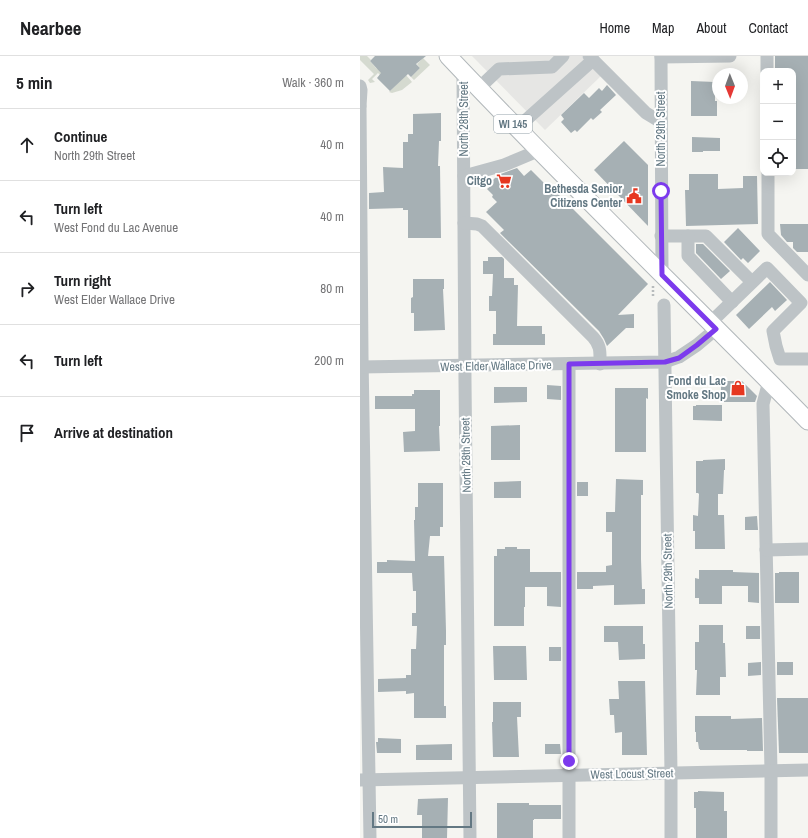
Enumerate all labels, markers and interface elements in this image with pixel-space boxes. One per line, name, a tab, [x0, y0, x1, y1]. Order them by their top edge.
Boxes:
text: Nearbee	[20, 15, 81, 41]
text: Home	[599, 19, 630, 37]
text: Map	[652, 19, 674, 37]
text: About	[696, 19, 726, 37]
text: Contact	[748, 19, 788, 37]
north arrow	[712, 68, 748, 104]
map controls	[760, 68, 796, 176]
button: +	[760, 68, 796, 104]
text: 5 min	[16, 71, 52, 94]
text: Walk · 360 m	[282, 74, 344, 91]
street label: North 28th Street	[456, 81, 472, 156]
street label: North 29th Street	[653, 91, 669, 166]
button: −	[760, 104, 796, 140]
road number: WI 145	[494, 115, 532, 133]
text: Continue	[54, 126, 107, 147]
icon: ahead	[16, 134, 38, 156]
text: 40 m	[320, 136, 344, 153]
button: locate	[760, 140, 796, 176]
text: North 29th Street	[54, 147, 135, 164]
supermarket icon: Citgo	[495, 172, 513, 190]
place label: Citgo	[467, 173, 492, 189]
place label: Bethesda Senior Citizens Center	[544, 181, 622, 211]
route start	[652, 182, 670, 200]
public building icon: Bethesda Senior Citizens Center	[625, 187, 643, 205]
text: Turn left	[54, 198, 102, 219]
icon: left	[16, 206, 38, 228]
text: 40 m	[320, 208, 344, 225]
text: West Fond du Lac Avenue	[54, 219, 178, 236]
text: Turn right	[54, 270, 111, 291]
icon: right	[16, 278, 38, 300]
text: 80 m	[320, 280, 344, 297]
text: West Elder Wallace Drive	[54, 291, 175, 308]
icon: left	[16, 350, 38, 372]
text: Turn left	[54, 350, 102, 371]
text: 200 m	[314, 352, 344, 369]
street label: West Elder Wallace Drive	[440, 357, 552, 375]
place label: Fond du Lac Smoke Shop	[666, 373, 727, 403]
shop icon: Fond du Lac Smoke Shop	[729, 379, 747, 397]
street label: North 28th Street	[457, 417, 475, 493]
icon: arrive	[16, 422, 38, 444]
text: Arrive at destination	[54, 422, 173, 443]
street label: North 29th Street	[659, 533, 677, 609]
route end	[560, 752, 578, 770]
street label: West Locust Street	[590, 765, 674, 783]
scale bar	[372, 810, 472, 829]
text: 50 m	[378, 812, 398, 826]

